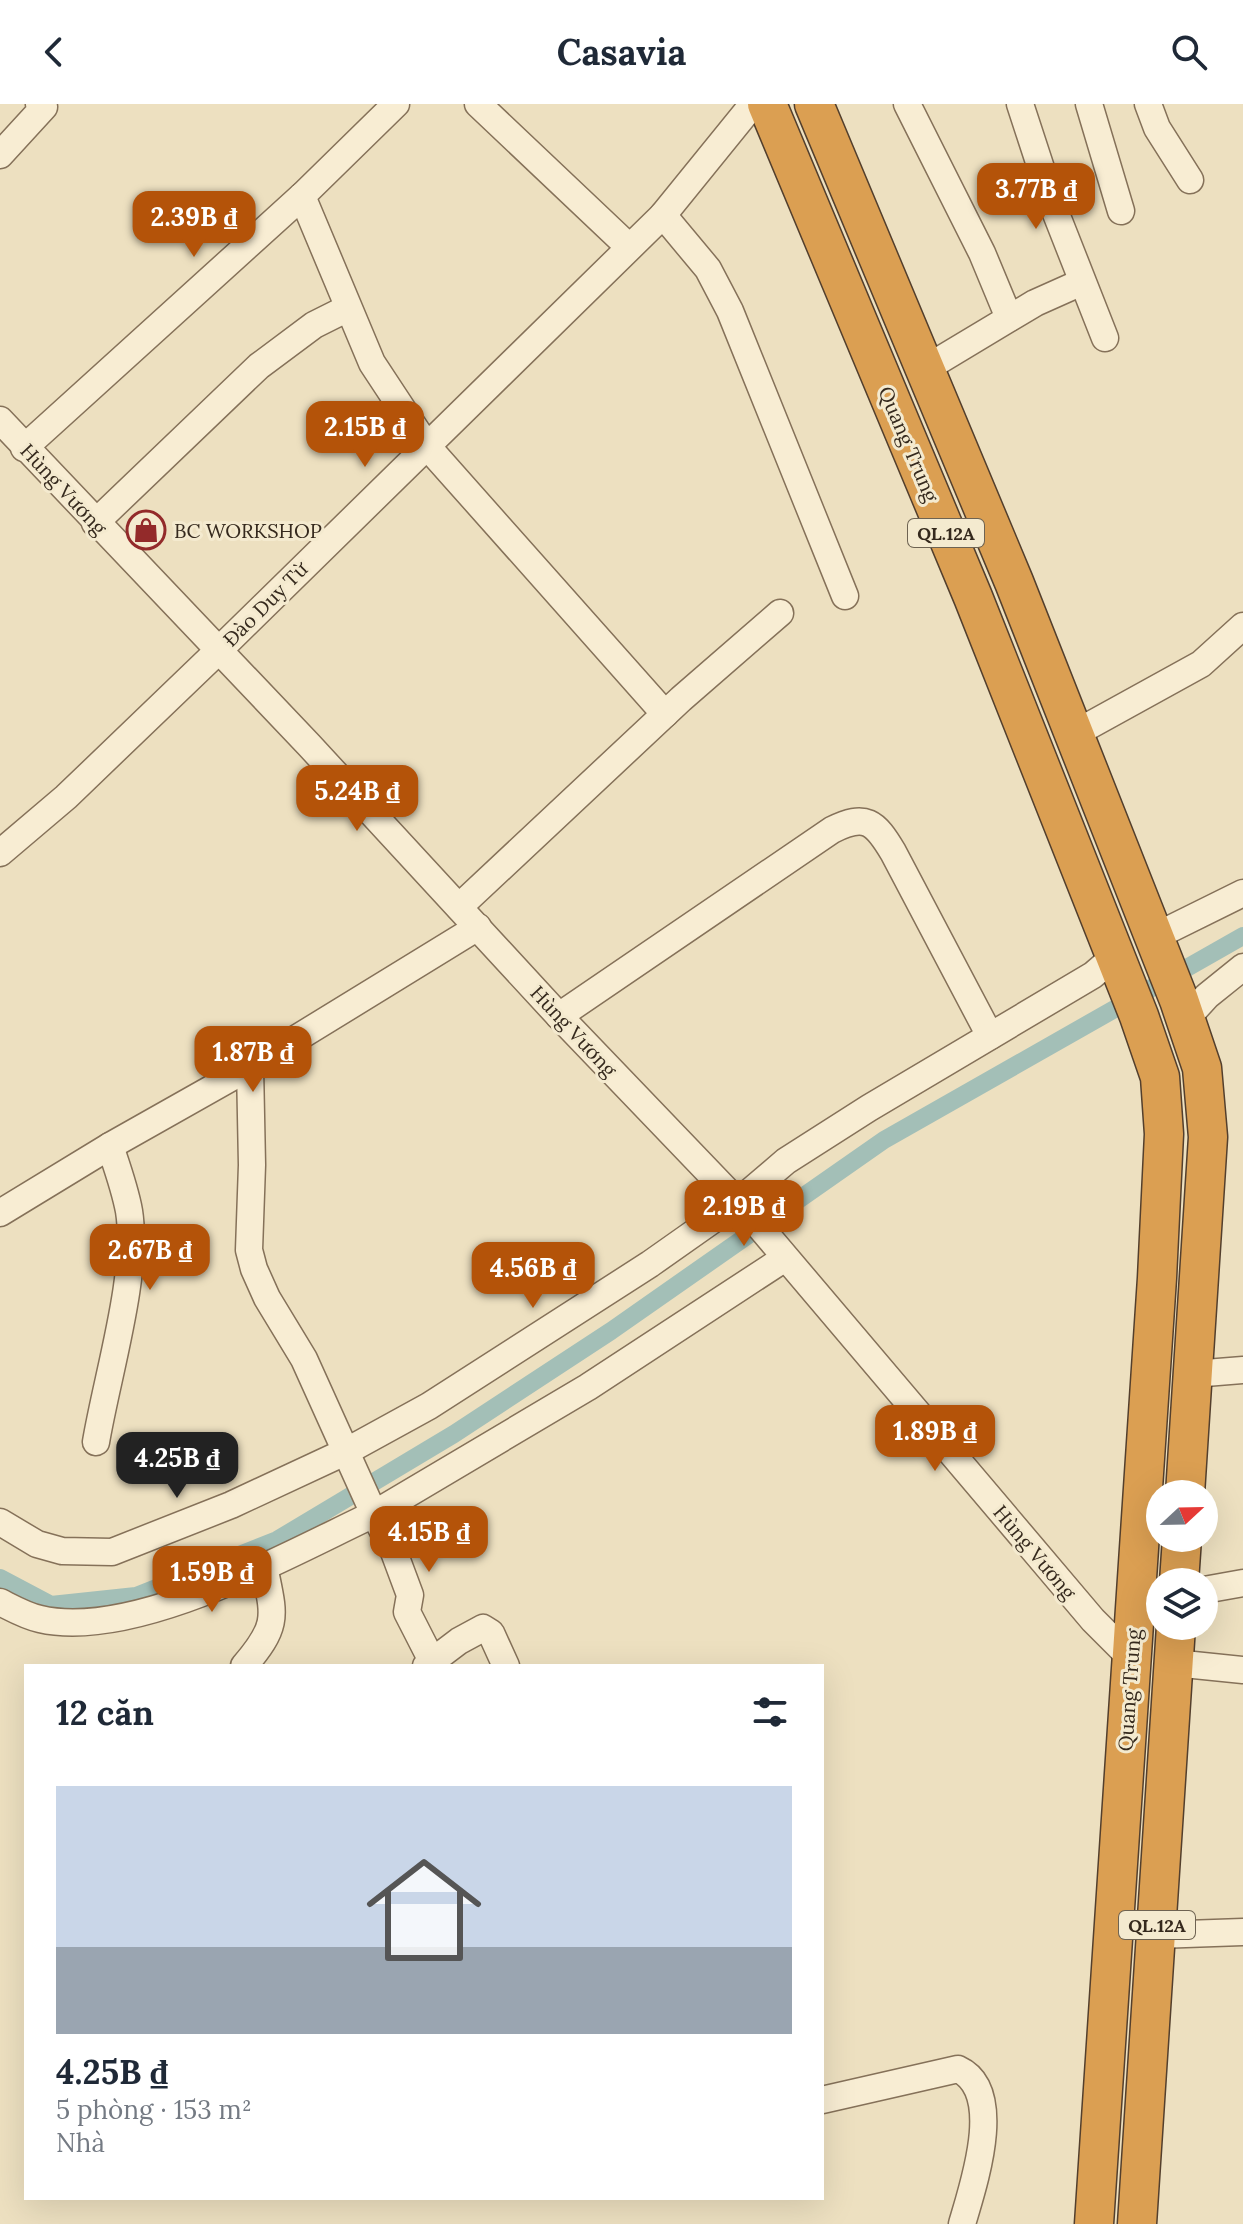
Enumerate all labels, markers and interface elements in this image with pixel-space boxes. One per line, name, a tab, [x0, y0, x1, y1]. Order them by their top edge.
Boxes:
text: Casavia	[557, 29, 686, 75]
icon: back	[32, 30, 76, 74]
icon: search	[1167, 30, 1211, 74]
pin: 3.77B ₫	[962, 163, 1110, 231]
text: 3.77B ₫	[995, 172, 1077, 205]
pin: 2.39B ₫	[120, 191, 268, 259]
text: 2.39B ₫	[151, 200, 237, 233]
street label: Quang Trung	[873, 383, 945, 506]
pin: 2.15B ₫	[291, 401, 439, 469]
text: 2.15B ₫	[324, 410, 406, 443]
street label: Hùng Vương	[15, 438, 113, 540]
shop icon: BC WORKSHOP	[125, 509, 167, 551]
place label: BC WORKSHOP	[174, 518, 322, 543]
road number: QL.12A	[908, 519, 984, 547]
street label: Đào Duy Từ	[217, 556, 313, 652]
pin: 5.24B ₫	[283, 765, 431, 833]
text: 5.24B ₫	[314, 774, 400, 807]
street label: Hùng Vương	[525, 980, 623, 1082]
pin: 1.87B ₫	[179, 1026, 327, 1094]
text: 1.87B ₫	[212, 1035, 294, 1068]
pin: 2.19B ₫	[670, 1180, 818, 1248]
text: 2.19B ₫	[703, 1189, 785, 1222]
pin: 2.67B ₫	[76, 1224, 224, 1292]
text: 2.67B ₫	[108, 1233, 192, 1266]
pin: 4.56B ₫	[459, 1242, 607, 1310]
text: 4.56B ₫	[490, 1251, 576, 1284]
pin: 1.89B ₫	[861, 1405, 1009, 1473]
text: 1.89B ₫	[893, 1414, 977, 1447]
pin: 4.25B ₫	[103, 1432, 251, 1500]
text: 4.25B ₫	[134, 1441, 220, 1474]
north arrow	[1146, 1480, 1218, 1552]
map controls	[1146, 1480, 1218, 1640]
street label: Hùng Vương	[988, 1500, 1082, 1605]
pin: 4.15B ₫	[355, 1506, 503, 1574]
text: 4.15B ₫	[388, 1515, 470, 1548]
pin: 1.59B ₫	[138, 1546, 286, 1614]
text: 1.59B ₫	[171, 1555, 253, 1588]
button: layers	[1146, 1568, 1218, 1640]
street label: Quang Trung	[1112, 1627, 1146, 1752]
icon: filters	[748, 1690, 792, 1734]
text: 12 căn	[56, 1691, 154, 1734]
icon: home	[352, 1838, 496, 1982]
road number: QL.12A	[1119, 1911, 1195, 1939]
text: 4.25B ₫	[56, 2050, 168, 2093]
text: 5 phòng · 153 m²	[56, 2093, 252, 2126]
text: Nhà	[56, 2126, 105, 2159]

